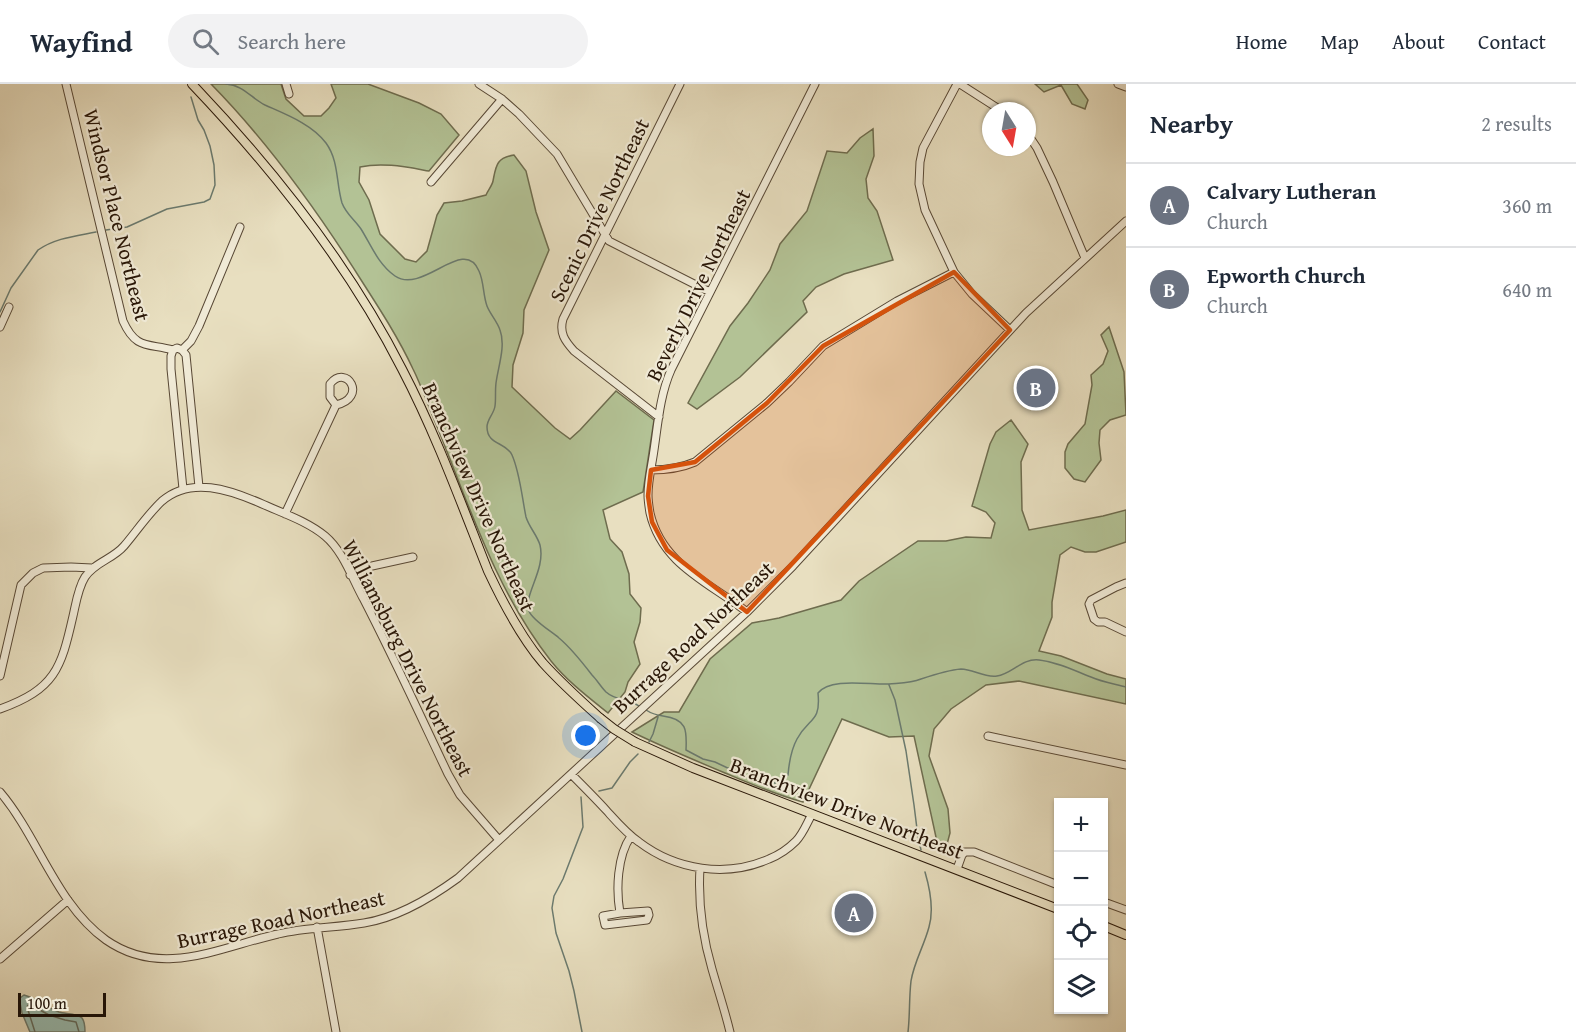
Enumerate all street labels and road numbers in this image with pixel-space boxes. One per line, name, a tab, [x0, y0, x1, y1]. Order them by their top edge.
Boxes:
street label: Windsor Place Northeast	[76, 106, 159, 325]
street label: Scenic Drive Northeast	[541, 113, 657, 307]
street label: Beverly Drive Northeast	[638, 183, 758, 387]
street label: Branchview Drive Northeast	[414, 377, 544, 617]
street label: Williamsburg Drive Northeast	[335, 534, 482, 782]
street label: Burrage Road Northeast	[605, 553, 781, 720]
street label: Branchview Drive Northeast	[726, 749, 969, 867]
street label: Burrage Road Northeast	[174, 882, 388, 956]

